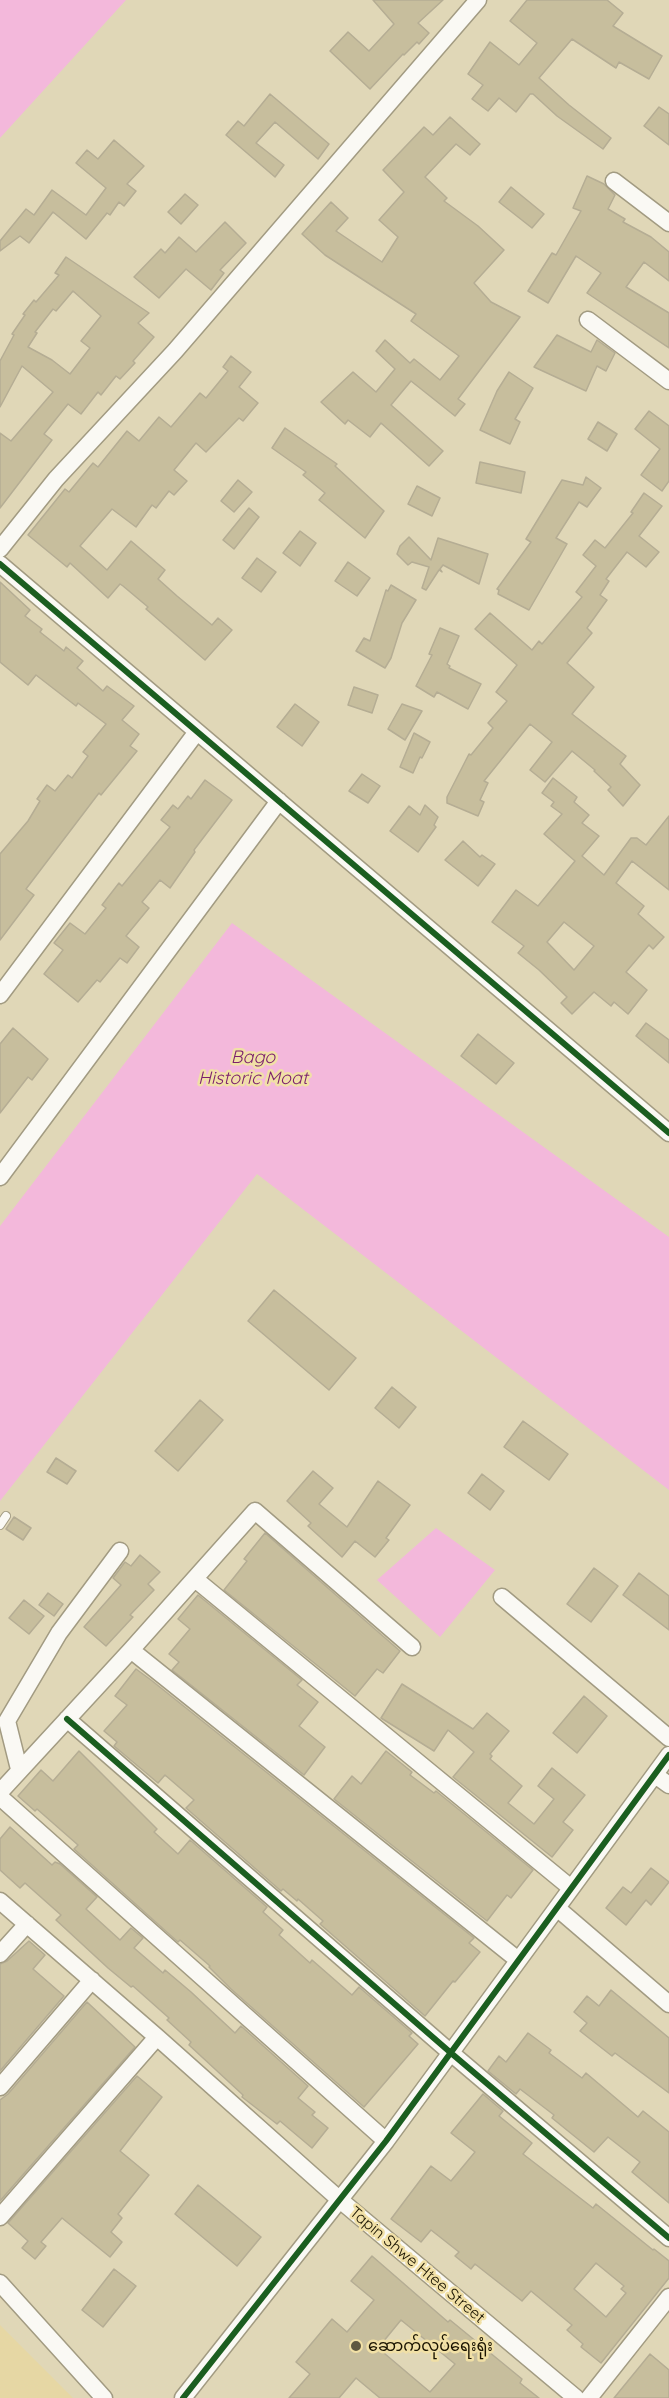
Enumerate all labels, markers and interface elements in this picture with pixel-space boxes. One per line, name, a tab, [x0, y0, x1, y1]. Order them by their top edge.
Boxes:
water label: Bago Historic Moat	[198, 1047, 308, 1090]
street label: Tapin Shwe Htee Street	[345, 2203, 489, 2327]
place label: ဆောက်လုပ်ရေးရုံး	[368, 2336, 493, 2356]
marker: ဆောက်လုပ်ရေးရုံး	[349, 2339, 363, 2353]

